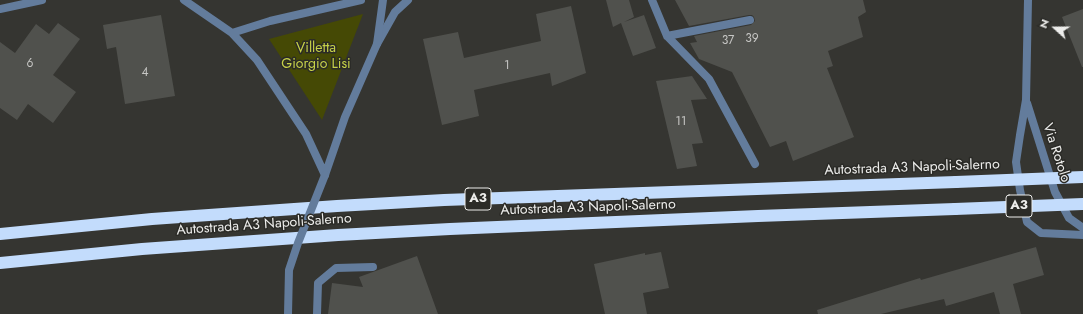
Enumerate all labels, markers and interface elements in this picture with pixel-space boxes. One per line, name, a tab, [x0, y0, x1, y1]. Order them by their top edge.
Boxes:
north arrow	[1035, 8, 1075, 48]
text: N	[1035, 17, 1053, 31]
house number: 39	[745, 32, 759, 46]
house number: 37	[722, 34, 734, 48]
park label: Villetta Giorgio Lisi	[281, 41, 351, 74]
house number: 6	[27, 57, 33, 71]
house number: 1	[504, 59, 510, 73]
house number: 4	[142, 66, 148, 80]
house number: 11	[676, 115, 686, 129]
street label: Via Rotolo	[1039, 121, 1073, 185]
street label: Autostrada A3 Napoli-Salerno	[824, 157, 1000, 179]
road number: A3	[465, 188, 491, 210]
road number: A3	[1006, 195, 1032, 217]
street label: Autostrada A3 Napoli-Salerno	[500, 197, 676, 219]
street label: Autostrada A3 Napoli-Salerno	[176, 210, 352, 240]

